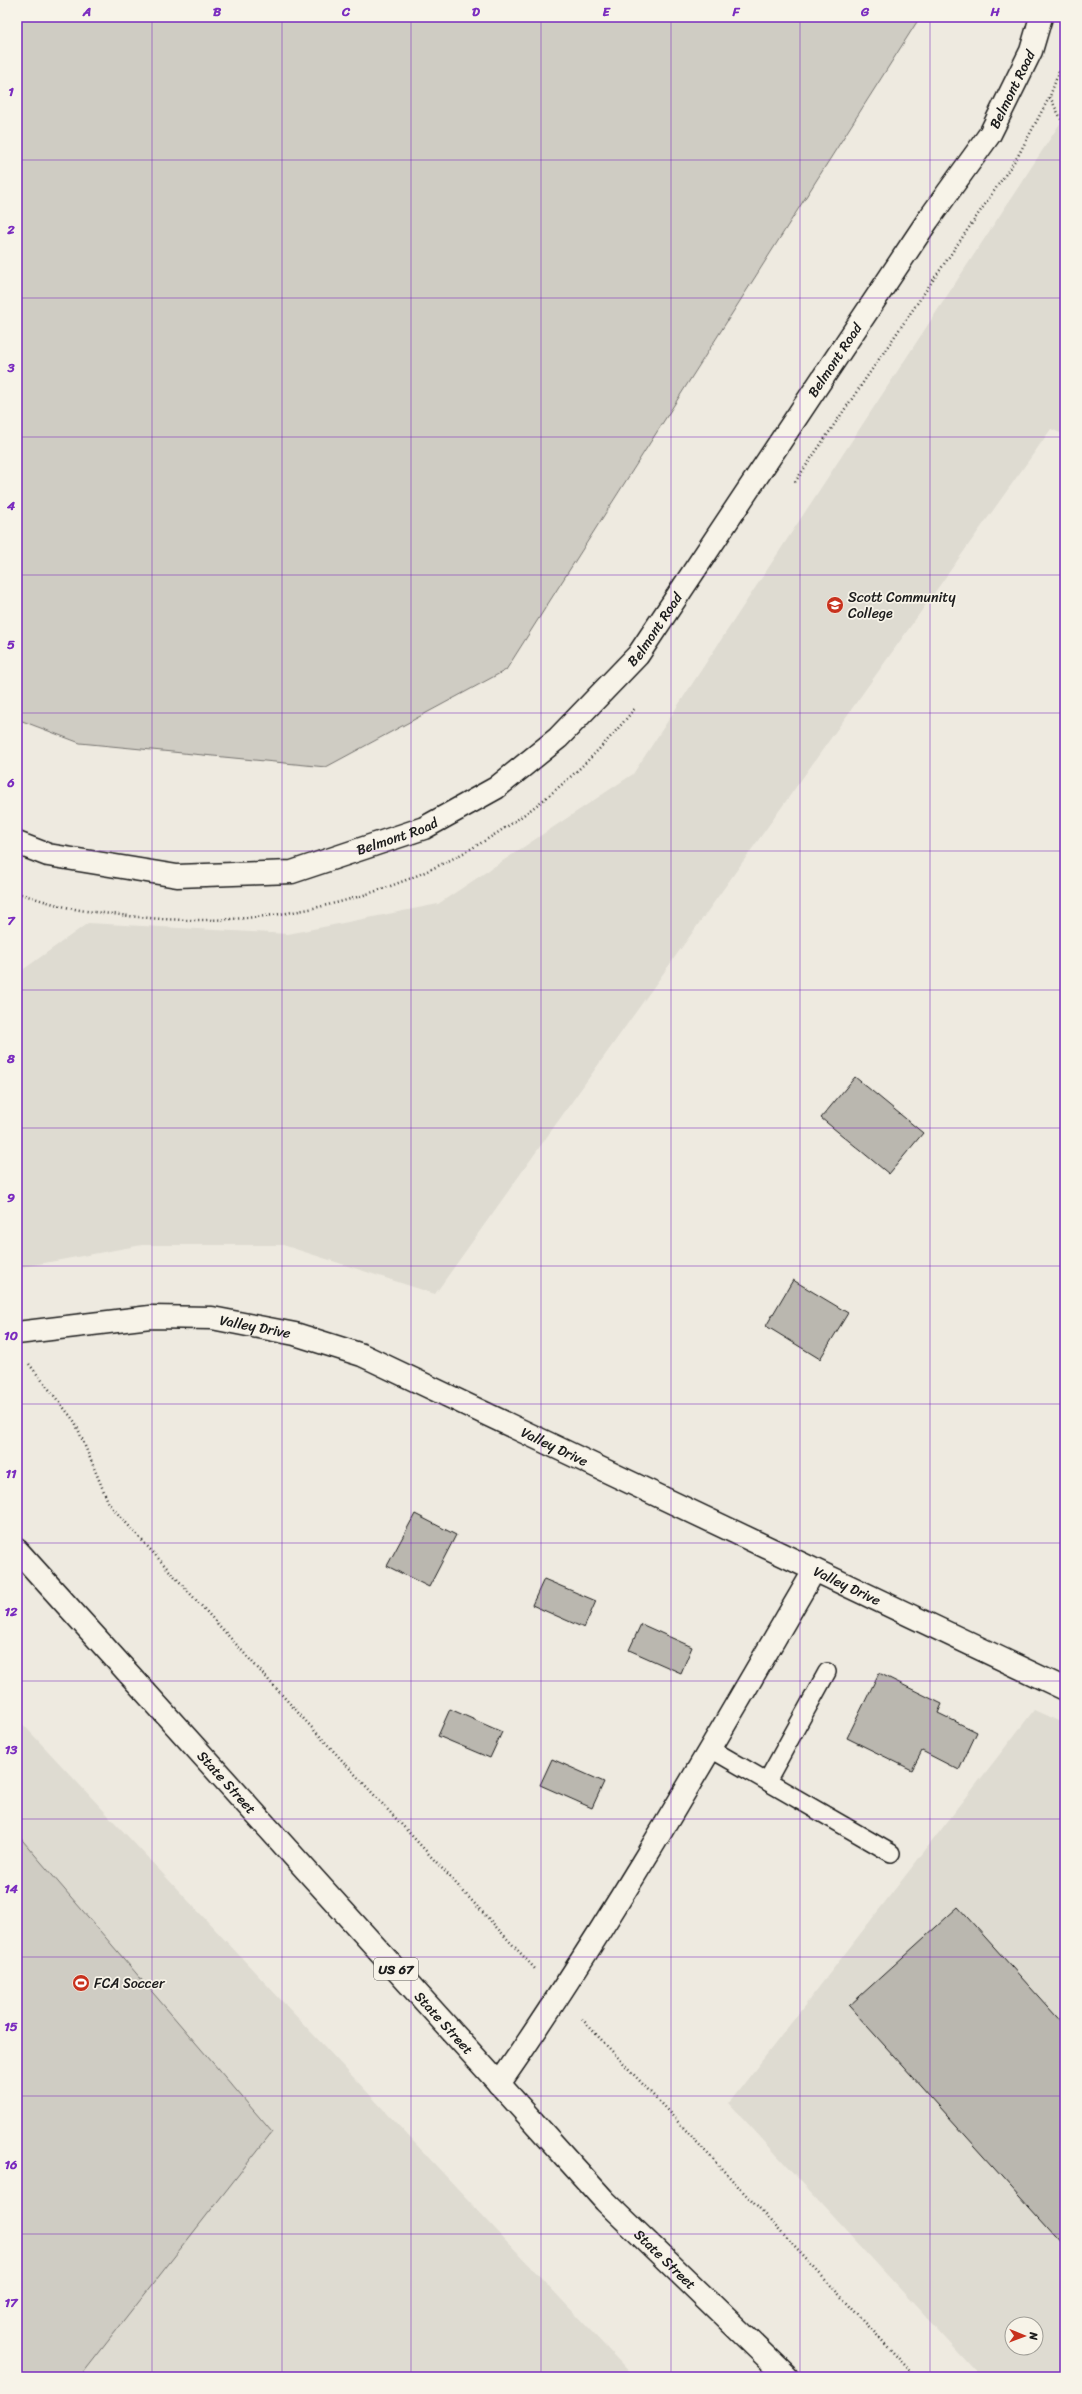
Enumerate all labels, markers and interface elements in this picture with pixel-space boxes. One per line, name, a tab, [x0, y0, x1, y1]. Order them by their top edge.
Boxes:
text: A	[82, 0, 91, 23]
text: B	[213, 0, 222, 23]
text: C	[341, 0, 351, 23]
text: D	[472, 0, 480, 23]
text: E	[602, 0, 611, 23]
text: F	[731, 0, 740, 23]
text: G	[860, 0, 870, 23]
text: H	[989, 0, 1000, 23]
street label: Belmont Road	[982, 44, 1043, 133]
text: 1	[8, 80, 14, 103]
text: 2	[6, 218, 15, 241]
street label: Belmont Road	[801, 317, 870, 403]
text: 3	[6, 356, 15, 379]
text: 4	[6, 494, 16, 517]
place label: Scott Community College	[848, 585, 956, 626]
street label: Belmont Road	[621, 586, 690, 673]
school or university icon: Scott Community College	[825, 595, 845, 615]
text: 5	[7, 633, 15, 656]
text: 6	[6, 771, 15, 794]
street label: Belmont Road	[353, 810, 444, 863]
text: 7	[7, 909, 16, 932]
text: 8	[6, 1047, 15, 1070]
text: 9	[7, 1186, 15, 1209]
street label: Valley Drive	[217, 1308, 293, 1346]
text: 10	[4, 1324, 18, 1347]
street label: Valley Drive	[517, 1420, 592, 1474]
text: 11	[5, 1462, 17, 1485]
street label: Valley Drive	[809, 1559, 885, 1613]
text: 12	[4, 1600, 18, 1623]
text: 13	[5, 1738, 18, 1761]
street label: State Street	[191, 1745, 262, 1820]
text: 14	[4, 1877, 19, 1900]
road number: US 67	[374, 1958, 418, 1980]
place label: FCA Soccer	[94, 1971, 166, 1996]
sports icon: FCA Soccer	[71, 1973, 91, 1993]
street label: State Street	[408, 1985, 479, 2061]
text: 15	[4, 2015, 18, 2038]
text: 16	[5, 2153, 18, 2176]
street label: State Street	[628, 2223, 702, 2296]
text: 17	[4, 2291, 19, 2314]
north arrow	[1004, 2316, 1044, 2356]
text: N	[1024, 2331, 1043, 2341]

